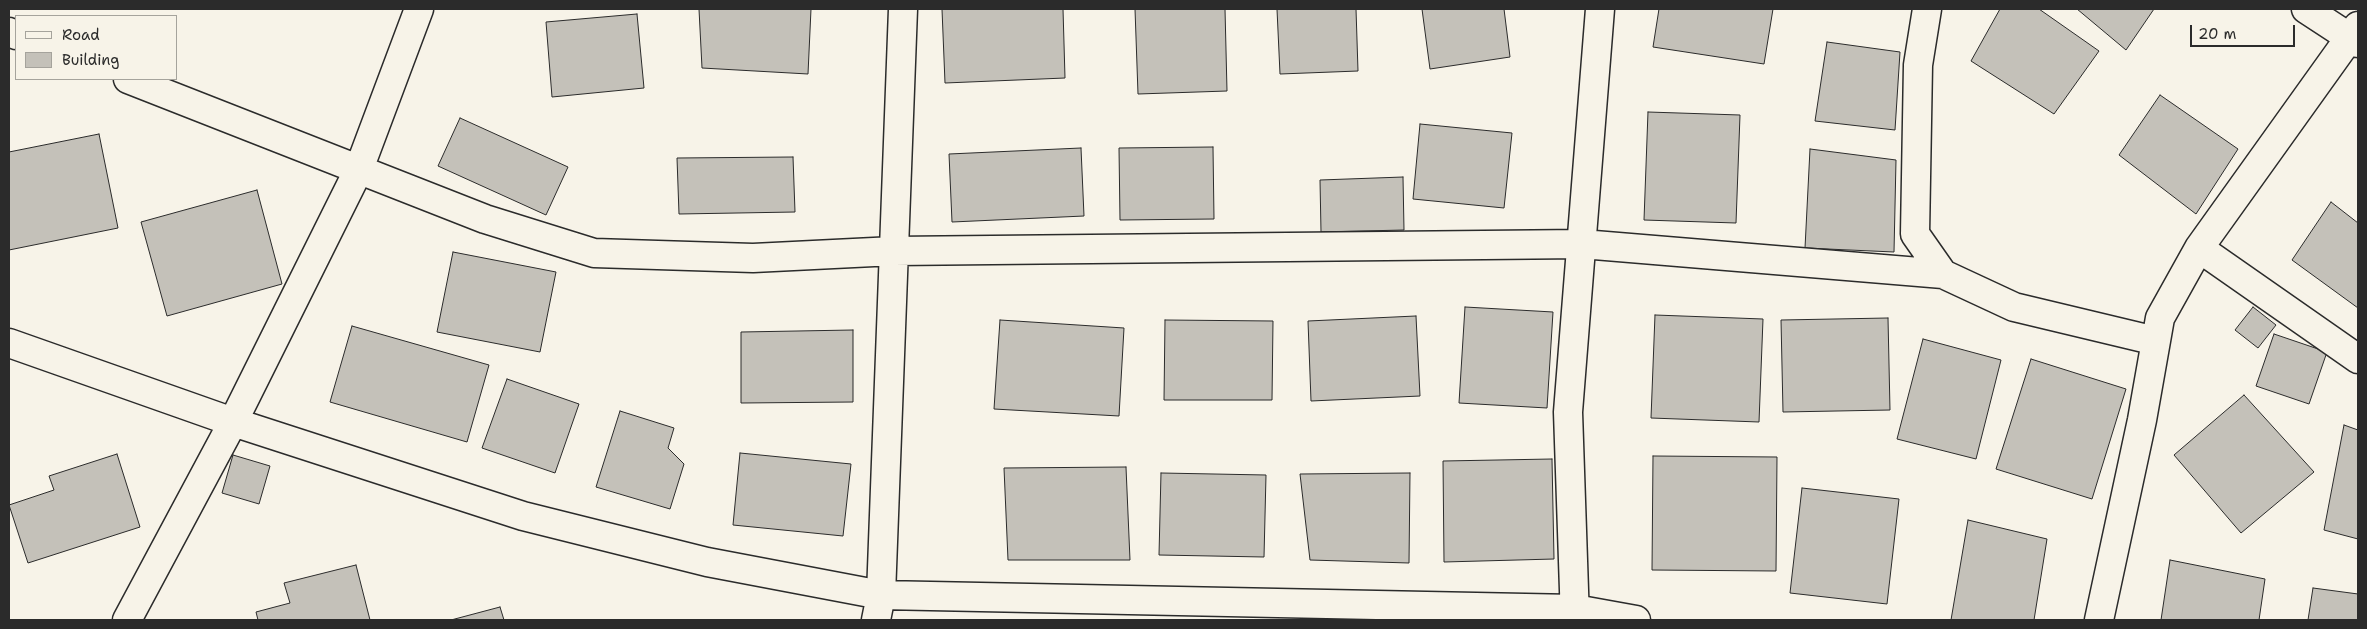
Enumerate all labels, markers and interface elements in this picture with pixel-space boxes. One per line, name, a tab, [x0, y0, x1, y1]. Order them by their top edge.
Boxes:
legend	[15, 15, 178, 80]
scale bar	[2192, 15, 2297, 47]
text: 20 m	[2198, 24, 2237, 44]
text: Road	[62, 25, 100, 45]
text: Building	[62, 50, 119, 70]

